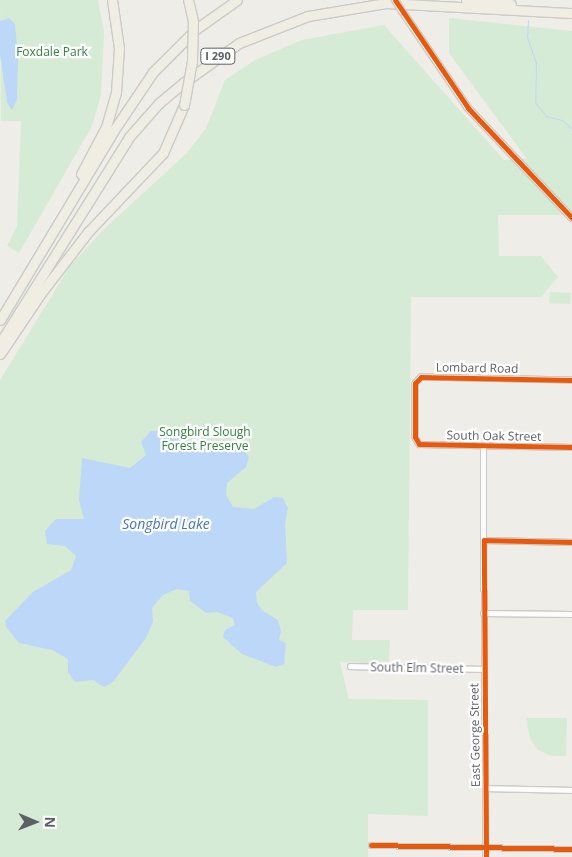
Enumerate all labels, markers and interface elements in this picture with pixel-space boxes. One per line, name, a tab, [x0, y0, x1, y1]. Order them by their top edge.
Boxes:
park label: Foxdale Park	[16, 45, 88, 59]
road number: I 290	[199, 48, 237, 64]
street label: Lombard Road	[436, 360, 518, 376]
park label: Songbird Slough Forest Preserve	[159, 425, 251, 453]
street label: South Oak Street	[446, 428, 542, 444]
water label: Songbird Lake	[122, 516, 210, 532]
street label: South Elm Street	[370, 660, 464, 676]
street label: East George Street	[467, 683, 483, 787]
north arrow	[10, 797, 60, 847]
text: N	[41, 816, 60, 828]

